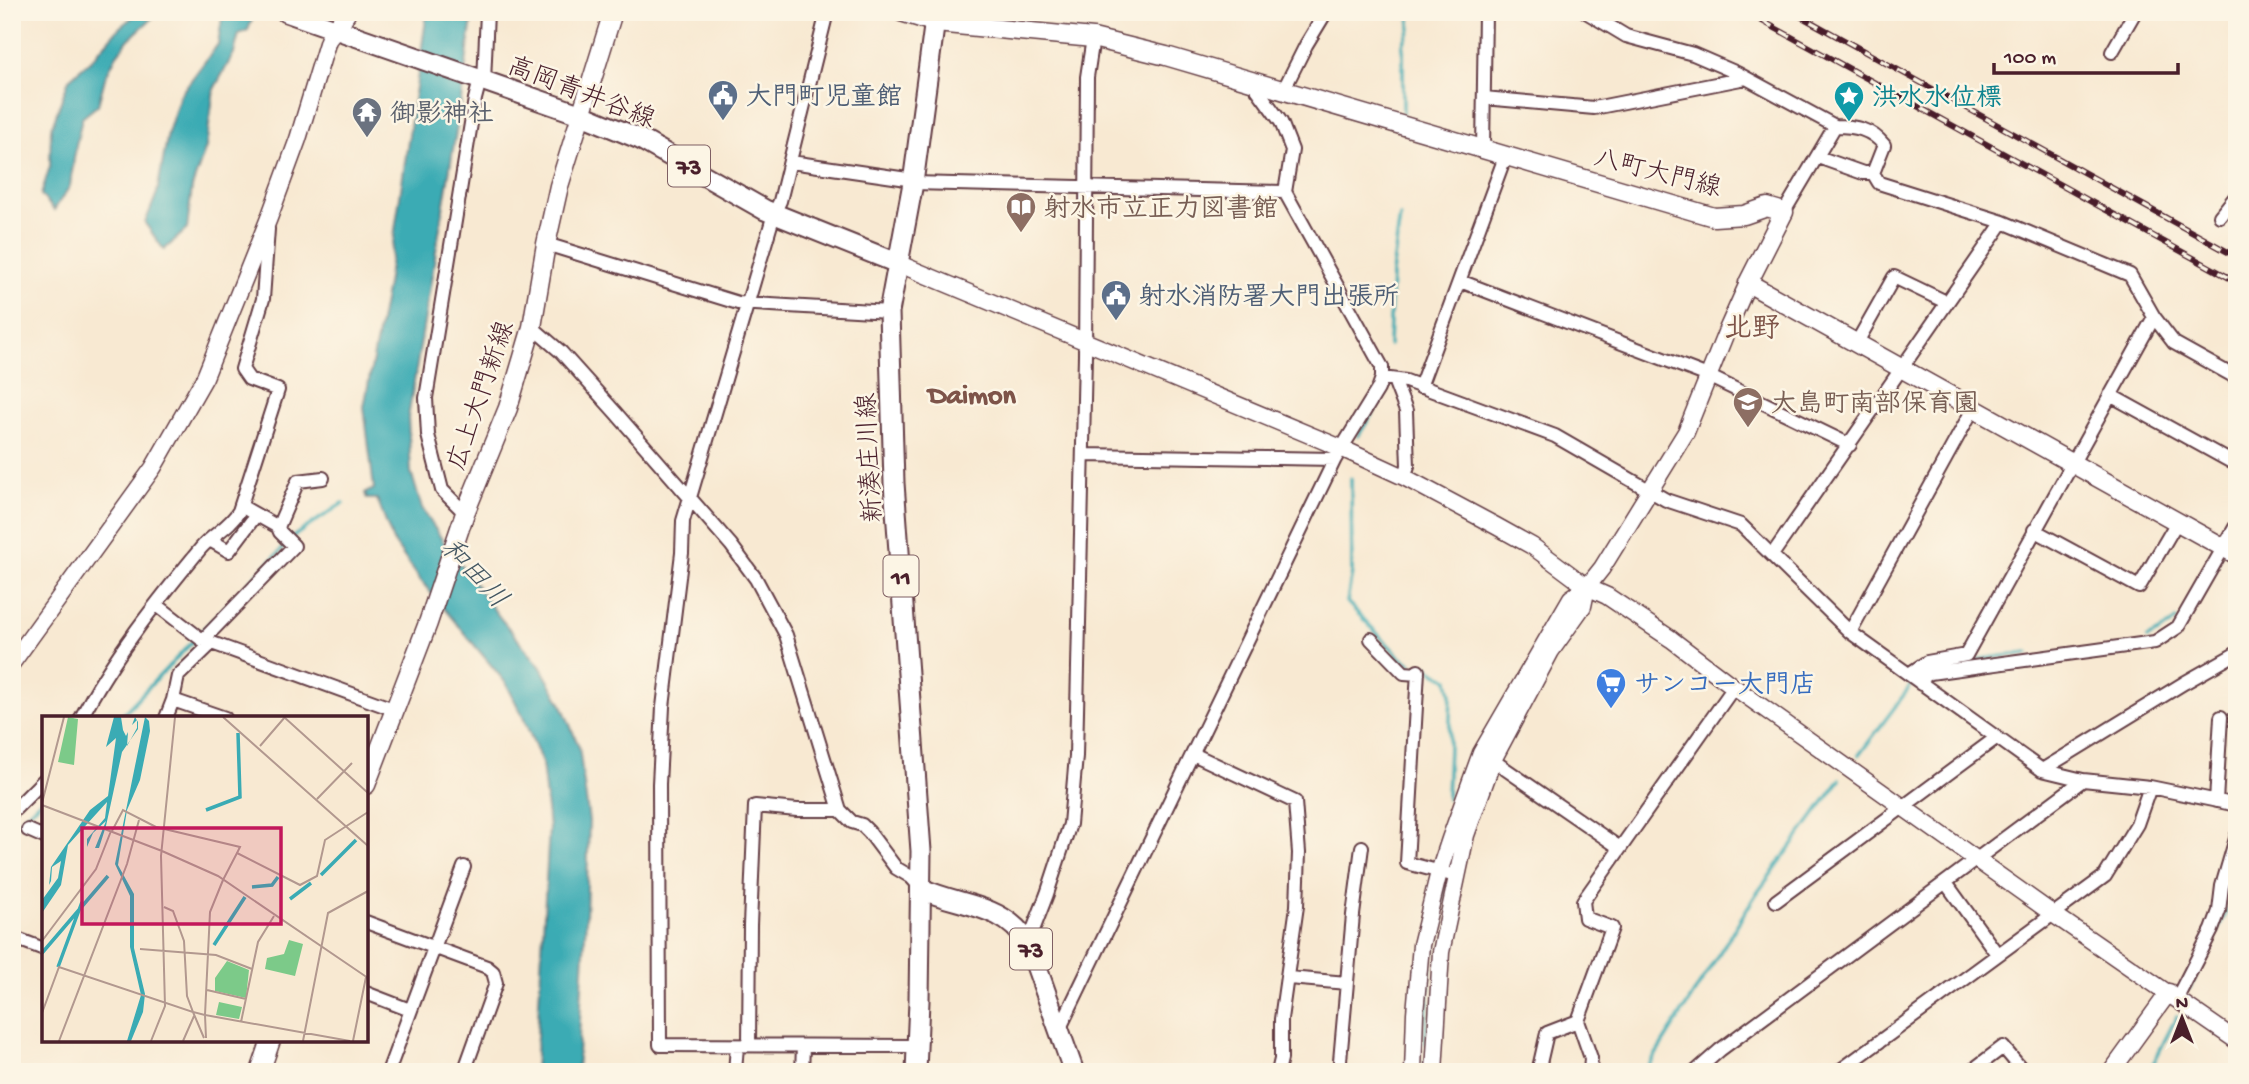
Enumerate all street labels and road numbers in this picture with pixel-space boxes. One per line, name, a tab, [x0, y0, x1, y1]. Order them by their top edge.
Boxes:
street label: 高岡青井谷線	[502, 51, 659, 138]
street label: 八町大門線	[1590, 144, 1724, 206]
road number: 73	[668, 146, 710, 186]
street label: 広上大門新線	[442, 317, 523, 475]
street label: 新湊庄川線	[852, 392, 891, 524]
road number: 11	[884, 556, 918, 596]
road number: 73	[1010, 929, 1052, 970]

